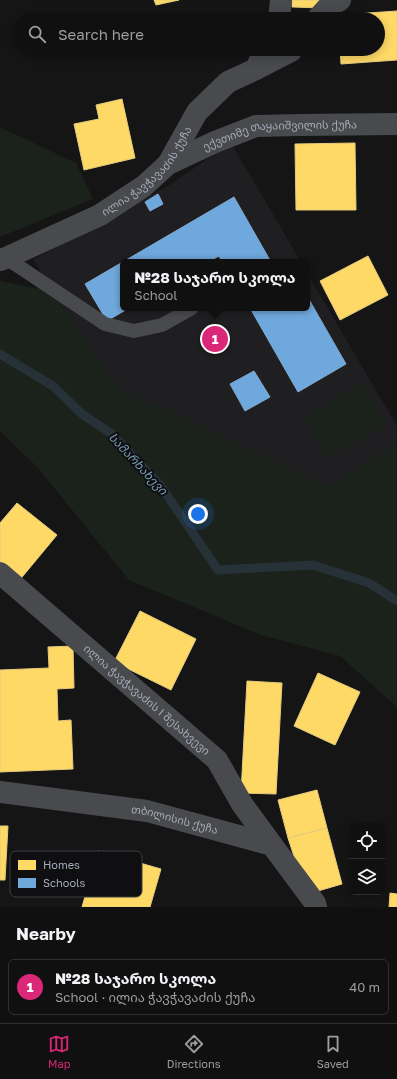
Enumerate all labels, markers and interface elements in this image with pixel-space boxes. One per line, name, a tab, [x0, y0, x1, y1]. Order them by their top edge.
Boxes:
search box	[12, 12, 385, 56]
icon: search	[26, 23, 48, 45]
text: Search here	[58, 25, 144, 43]
street label: ექვთიმე თაყაიშვილის ქუჩა	[200, 117, 357, 154]
street label: ილია ჭავჭავაძის ქუჩა	[99, 124, 194, 218]
popup	[120, 259, 310, 311]
text: №28 საჯარო სკოლა	[134, 268, 296, 286]
text: School	[134, 287, 178, 303]
pin: 1	[202, 324, 228, 354]
water label: სამარხახევი	[106, 430, 172, 499]
your location	[188, 504, 208, 524]
street label: ილია ჭავჭავაძის I შესახვევი	[82, 641, 213, 757]
street label: თბილისის ქუჩა	[131, 802, 220, 836]
map controls	[349, 823, 385, 895]
button: locate	[349, 823, 385, 859]
legend	[10, 851, 142, 897]
text: Homes	[43, 858, 80, 871]
button: layers	[349, 859, 385, 895]
text: Schools	[43, 876, 86, 889]
text: Nearby	[16, 923, 76, 944]
text: №28 საჯარო სკოლა	[55, 969, 216, 987]
text: 1	[27, 979, 33, 995]
text: 40 m	[349, 979, 380, 995]
text: School · ილია ჭავჭავაძის ქუჩა	[55, 989, 255, 1005]
tab: Map	[48, 1033, 71, 1070]
tab: Directions	[167, 1033, 221, 1070]
tab: Saved	[317, 1033, 349, 1070]

